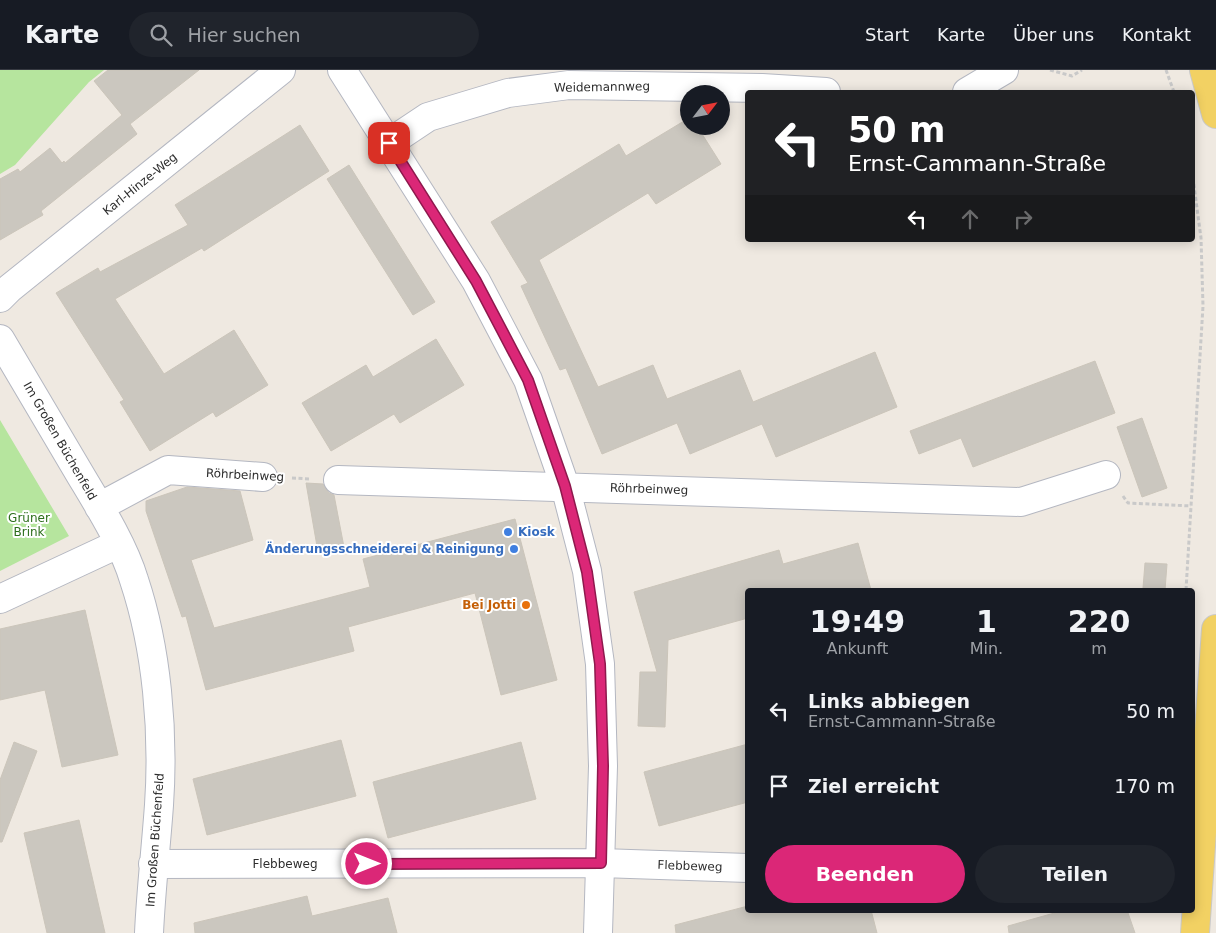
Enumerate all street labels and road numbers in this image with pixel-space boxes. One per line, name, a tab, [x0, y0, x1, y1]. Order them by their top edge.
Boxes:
street label: Weidemannweg	[554, 79, 650, 95]
street label: Karl-Hinze-Weg	[100, 150, 180, 218]
street label: Im Großen Büchenfeld	[20, 379, 100, 503]
street label: Röhrbeinweg	[205, 466, 285, 484]
street label: Röhrbeinweg	[610, 481, 688, 497]
street label: Im Großen Büchenfeld	[143, 773, 167, 907]
street label: Flebbeweg	[252, 857, 318, 871]
street label: Flebbeweg	[657, 858, 723, 874]

